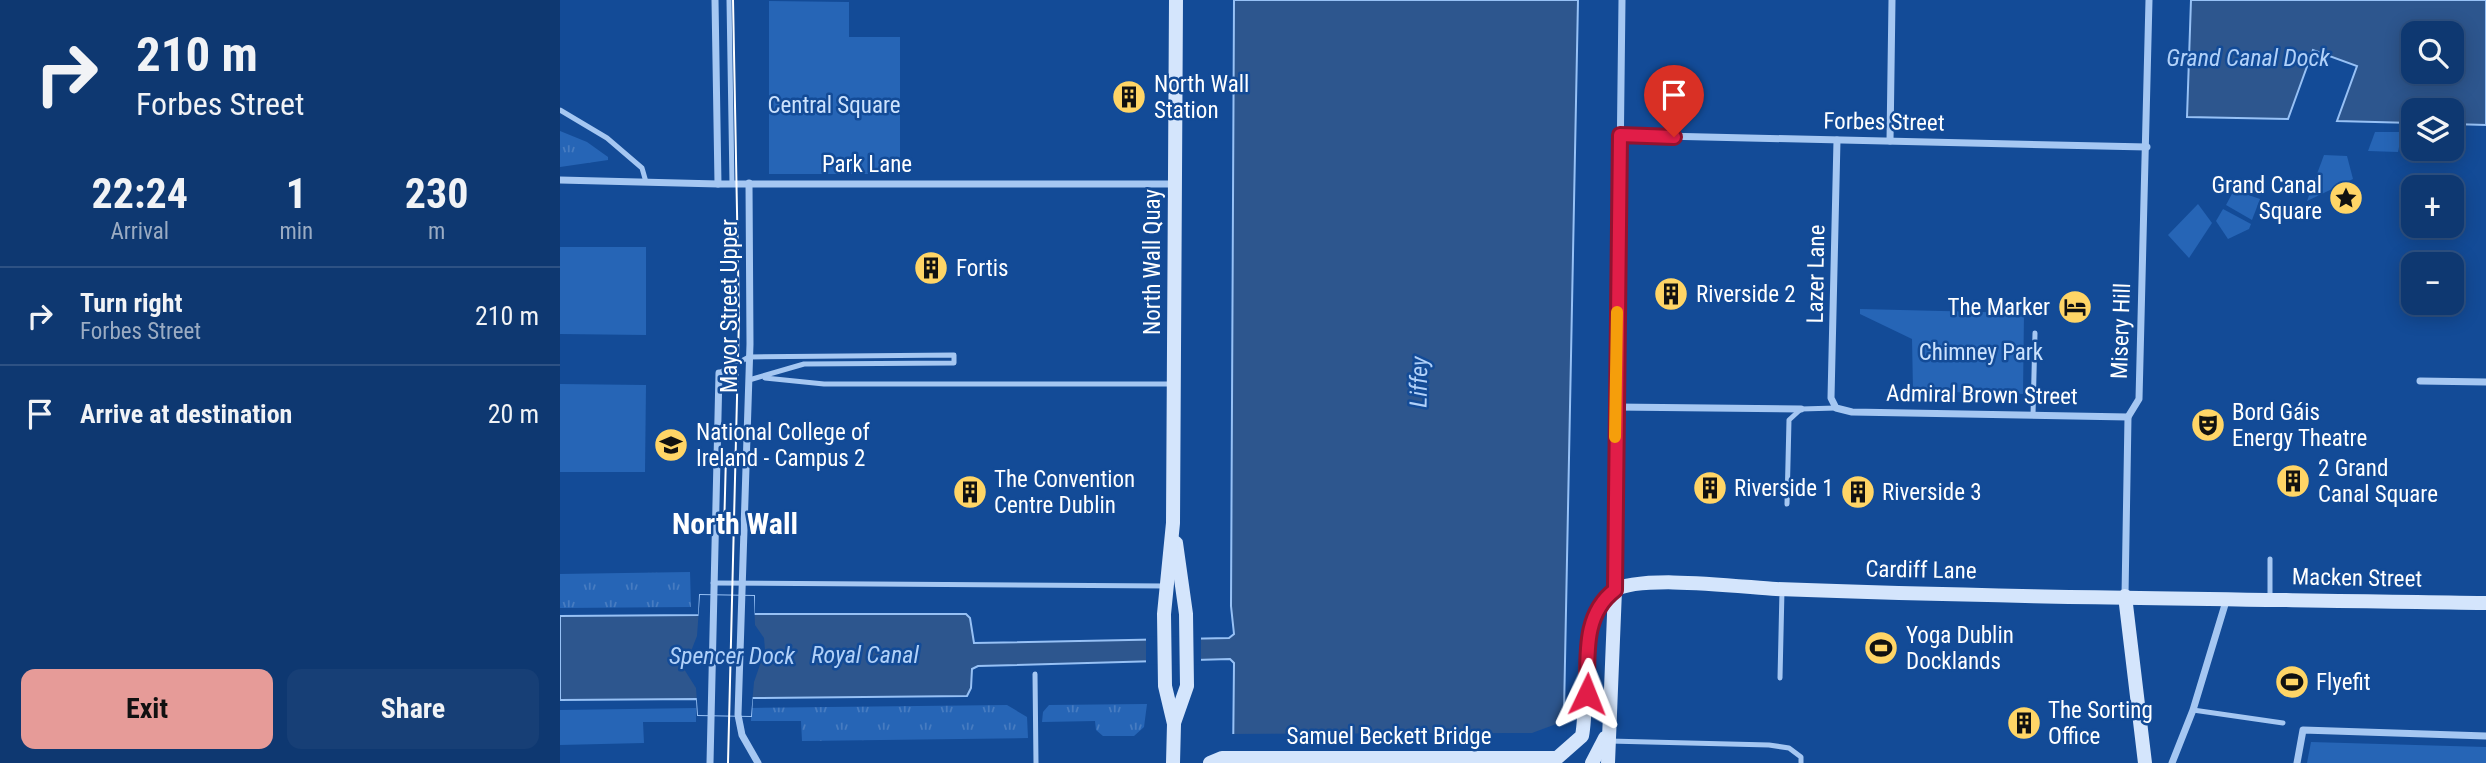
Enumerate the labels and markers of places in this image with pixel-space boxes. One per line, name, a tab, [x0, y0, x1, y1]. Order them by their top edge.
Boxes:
pin	[1644, 65, 1704, 137]
place label: North Wall Station	[1154, 71, 1249, 124]
building icon: North Wall Station	[1110, 78, 1148, 116]
place label: Grand Canal Square	[2212, 172, 2322, 225]
place icon: Grand Canal Square	[2327, 179, 2365, 217]
building icon: Fortis	[912, 249, 950, 287]
place label: Fortis	[956, 255, 1009, 282]
building icon: Riverside 2	[1652, 275, 1690, 313]
place label: Riverside 2	[1696, 281, 1796, 308]
hotel icon: The Marker	[2056, 288, 2094, 326]
place label: The Marker	[1948, 294, 2050, 321]
place label: Bord Gáis Energy Theatre	[2232, 399, 2367, 452]
theatre icon: Bord Gáis Energy Theatre	[2189, 406, 2227, 444]
place label: National College of Ireland - Campus 2	[696, 419, 870, 472]
school or university icon: National College of Ireland - Campus 2	[652, 426, 690, 464]
place label: 2 Grand Canal Square	[2318, 455, 2438, 508]
building icon: 2 Grand Canal Square	[2274, 462, 2312, 500]
place label: The Convention Centre Dublin	[994, 466, 1135, 519]
building icon: Riverside 1	[1691, 469, 1729, 507]
building icon: The Convention Centre Dublin	[951, 473, 989, 511]
building icon: Riverside 3	[1839, 473, 1877, 511]
place label: Riverside 1	[1734, 475, 1834, 502]
place label: Riverside 3	[1882, 479, 1982, 506]
place label: Yoga Dublin Docklands	[1906, 622, 2014, 675]
sports icon: Yoga Dublin Docklands	[1862, 629, 1900, 667]
sports icon: Flyefit	[2273, 663, 2311, 701]
place label: Flyefit	[2316, 669, 2371, 696]
place label: The Sorting Office	[2048, 697, 2153, 750]
building icon: The Sorting Office	[2005, 704, 2043, 742]

